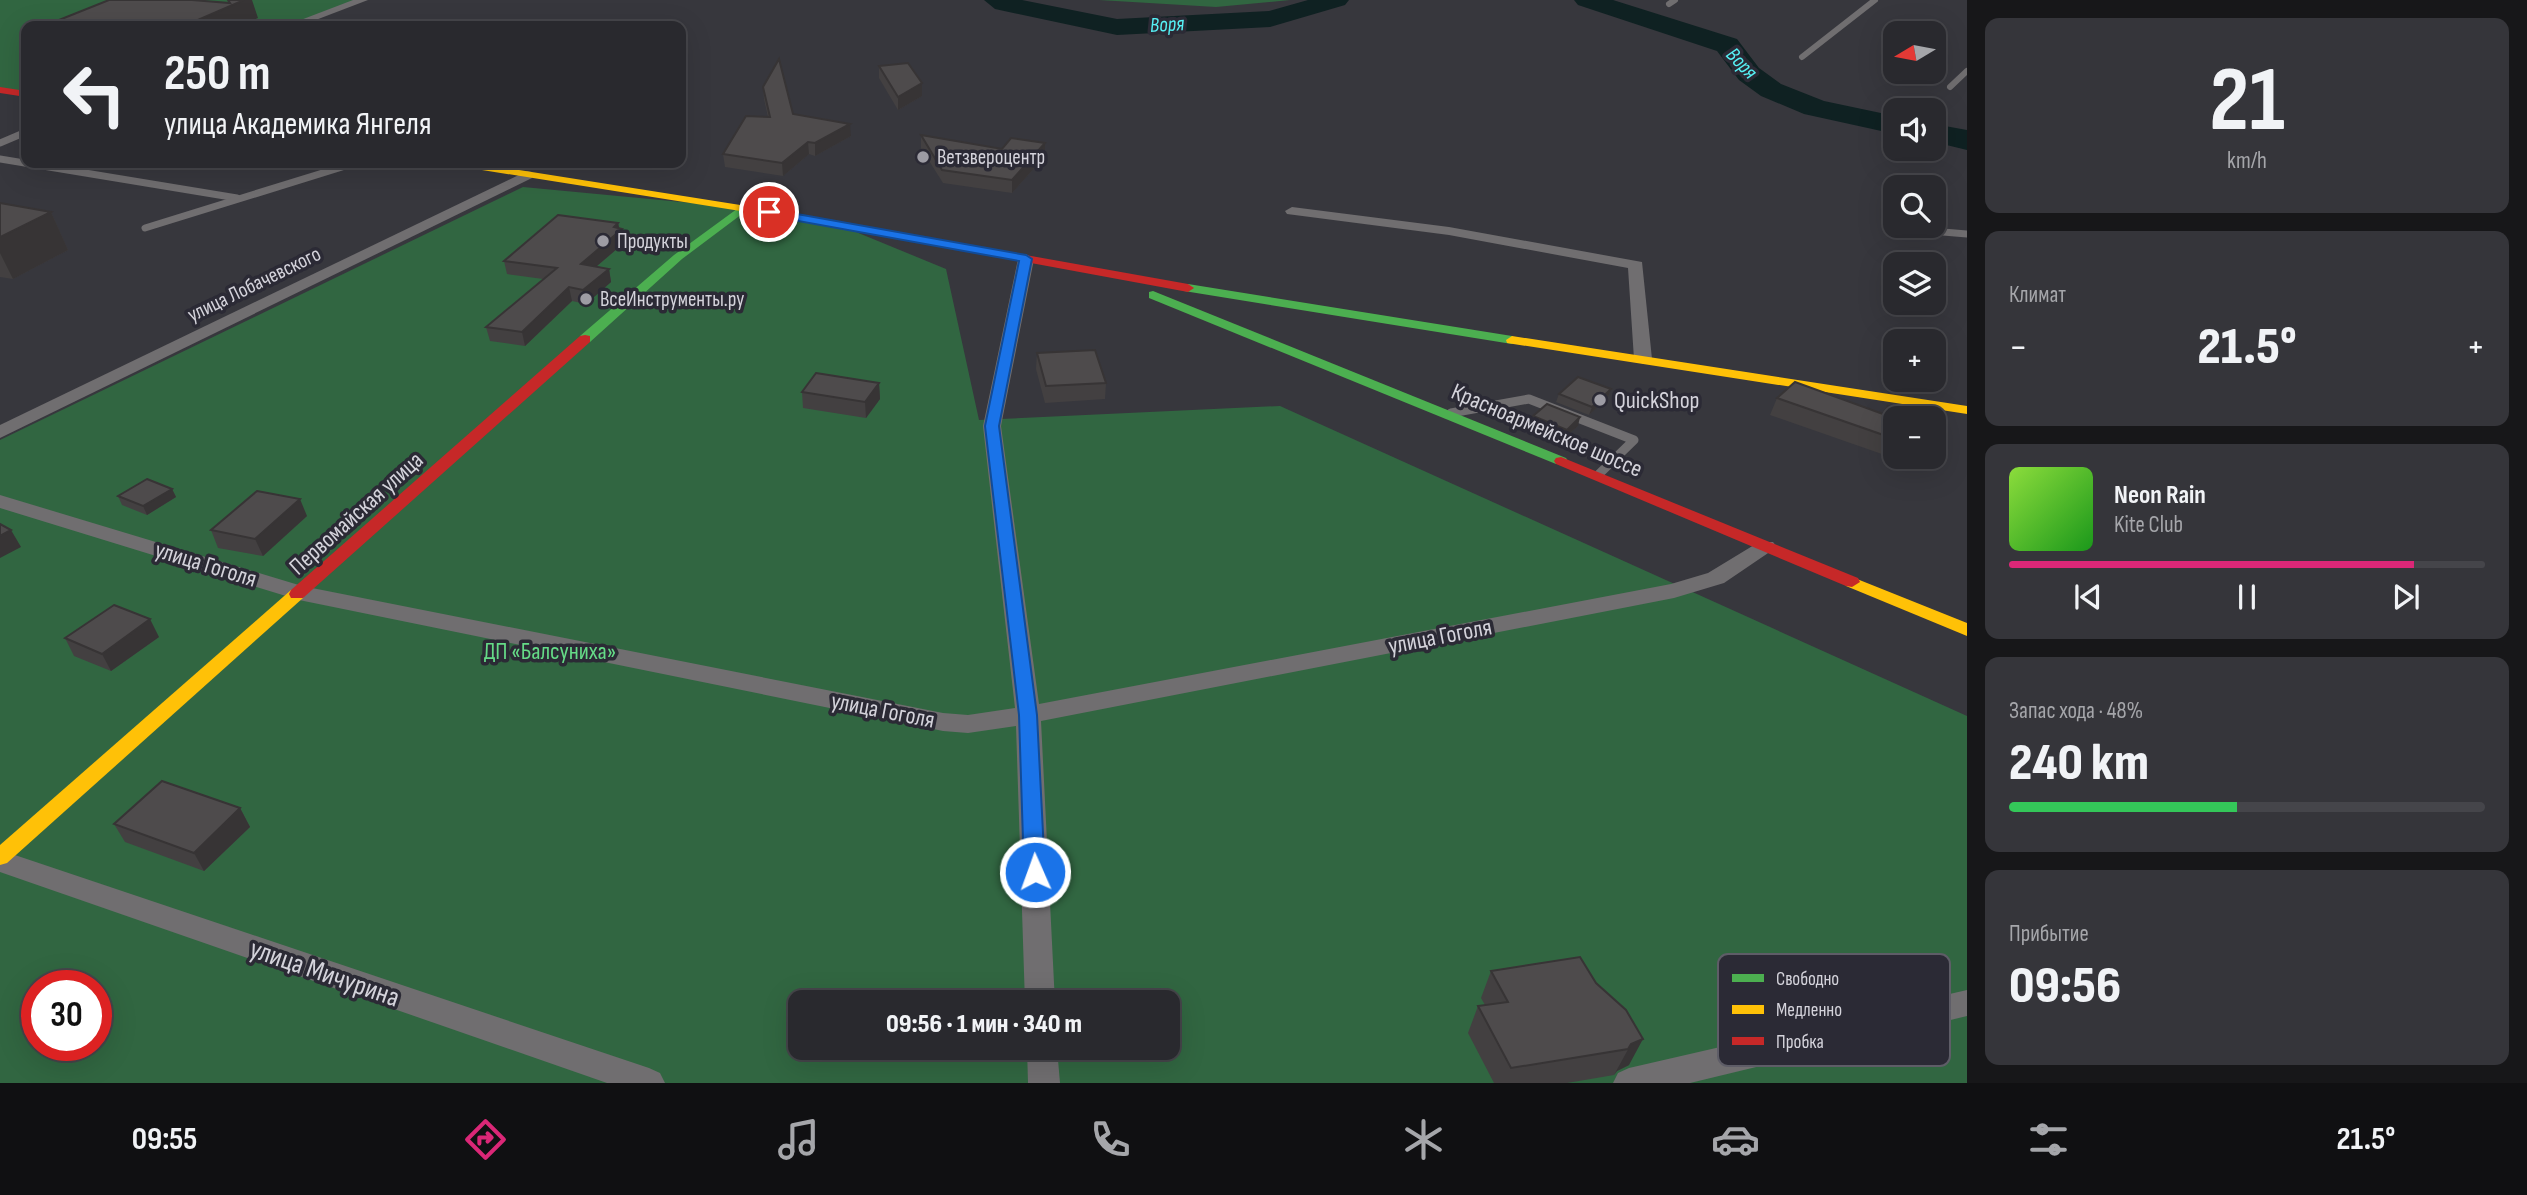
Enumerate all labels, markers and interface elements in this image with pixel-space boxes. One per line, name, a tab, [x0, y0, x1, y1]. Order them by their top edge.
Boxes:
water label: Воря	[1149, 11, 1185, 38]
north arrow	[1883, 21, 1946, 84]
map controls	[1883, 21, 1946, 469]
water label: Воря	[1721, 42, 1763, 84]
text: 250 m	[164, 45, 270, 104]
text: 21	[2209, 47, 2285, 156]
icon: left	[49, 49, 140, 140]
button: sound	[1883, 98, 1946, 161]
text: улица Академика Янгеля	[164, 105, 432, 144]
place label: Ветзвероцентр	[937, 145, 1045, 170]
text: km/h	[2227, 147, 2267, 175]
marker: Ветзвероцентр	[915, 149, 931, 165]
button: search	[1883, 175, 1946, 238]
pin	[739, 182, 799, 242]
icon: arrive	[750, 193, 788, 231]
place label: Продукты	[617, 229, 688, 254]
marker: Продукты	[595, 233, 611, 249]
street label: улица Лобачевского	[183, 241, 325, 328]
button: layers	[1883, 252, 1946, 315]
text: Климат	[2009, 281, 2066, 309]
place label: ВсеИнструменты.ру	[600, 287, 744, 312]
marker: ВсеИнструменты.ру	[578, 291, 594, 307]
text: 21.5°	[2197, 316, 2297, 379]
text: −	[2009, 325, 2028, 370]
text: +	[2466, 325, 2485, 370]
button: +	[1883, 329, 1946, 392]
street label: Красноармейское шоссе	[1447, 377, 1647, 484]
place label: QuickShop	[1614, 386, 1700, 415]
marker: QuickShop	[1592, 392, 1608, 408]
button: −	[1883, 406, 1946, 469]
street label: Первомайская улица	[283, 446, 429, 581]
text: Neon Rain	[2114, 480, 2206, 511]
text: Kite Club	[2114, 511, 2183, 539]
street label: улица Гоголя	[152, 535, 260, 594]
icon: previous	[2069, 578, 2107, 616]
icon: pause	[2228, 578, 2266, 616]
icon: next	[2387, 578, 2425, 616]
street label: улица Гоголя	[1386, 612, 1494, 661]
park label: ДП «Балсуниха»	[484, 637, 616, 666]
street label: улица Гоголя	[829, 686, 937, 735]
text: Запас хода · 48%	[2009, 697, 2143, 725]
text: 240 km	[2009, 732, 2149, 795]
position arrow	[998, 835, 1072, 909]
text: Прибытие	[2009, 920, 2089, 948]
street label: улица Мичурина	[245, 932, 404, 1014]
legend	[1718, 954, 1950, 1066]
text: 09:56	[2009, 955, 2121, 1018]
text: Свободно	[1776, 968, 1839, 991]
speed limit sign: 30	[21, 970, 112, 1061]
text: Медленно	[1776, 999, 1842, 1022]
text: 09:56 · 1 мин · 340 m	[886, 1009, 1082, 1040]
text: Пробка	[1776, 1031, 1824, 1054]
icon: directions	[461, 1115, 510, 1164]
icon: music	[774, 1115, 823, 1164]
icon: phone	[1086, 1115, 1135, 1164]
icon: climate	[1399, 1115, 1448, 1164]
icon: car	[1711, 1115, 1760, 1164]
icon: filters	[2024, 1115, 2073, 1164]
text: 09:55	[132, 1120, 197, 1159]
text: 21.5°	[2336, 1120, 2395, 1159]

